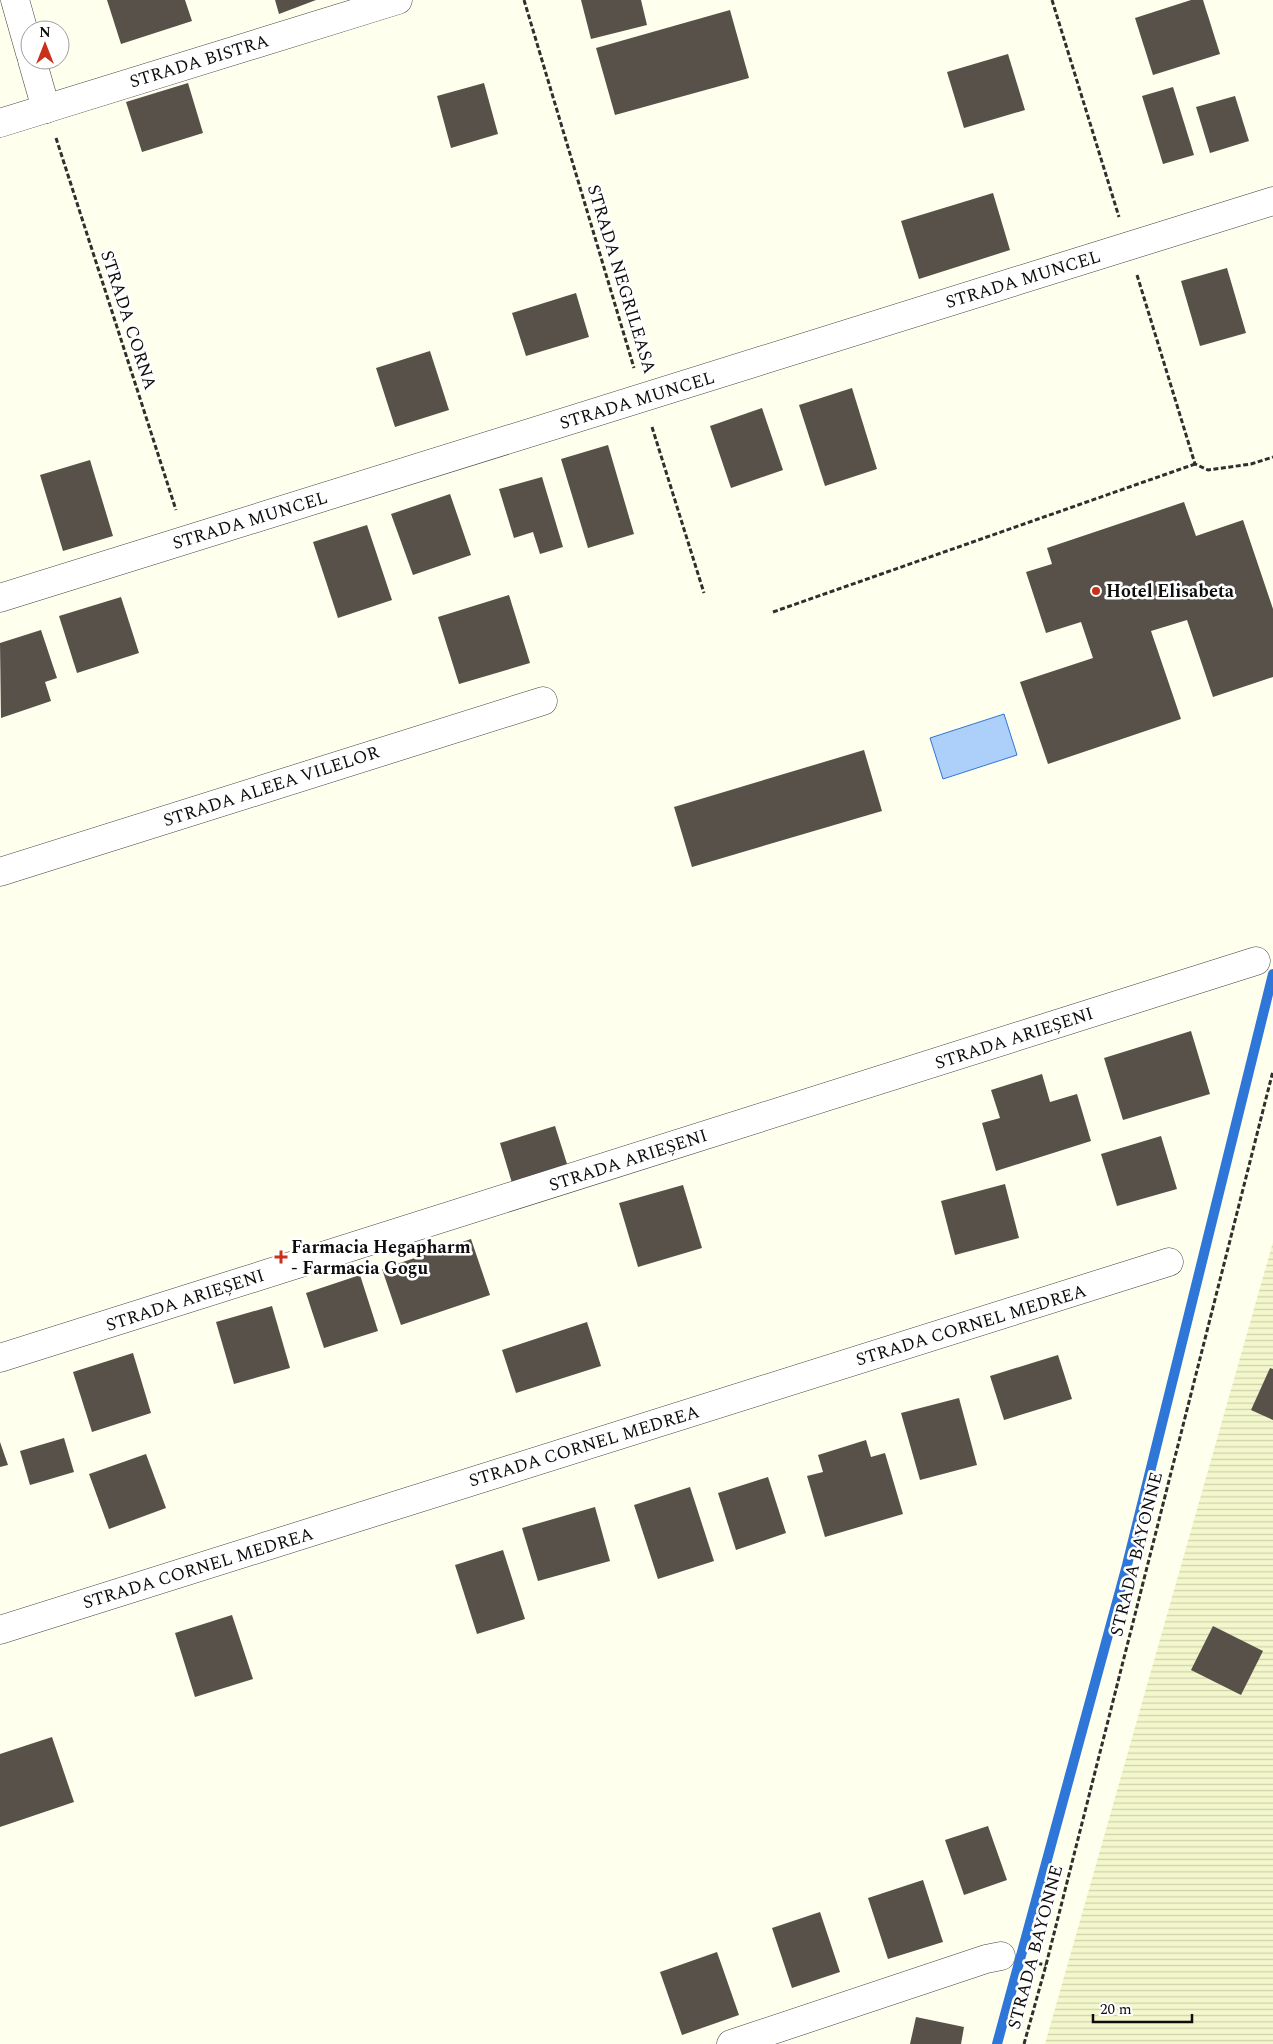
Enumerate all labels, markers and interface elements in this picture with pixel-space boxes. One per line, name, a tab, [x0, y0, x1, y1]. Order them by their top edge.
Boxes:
north arrow	[20, 20, 70, 70]
text: N	[39, 22, 51, 43]
street label: STRADA BISTRA	[126, 27, 272, 96]
street label: STRADA NEGRILEASA	[580, 181, 663, 377]
street label: STRADA MUNCEL	[942, 243, 1104, 316]
street label: STRADA CORNA	[93, 247, 164, 393]
street label: STRADA MUNCEL	[556, 364, 718, 437]
street label: STRADA MUNCEL	[169, 484, 331, 557]
place label: Hotel Elisabeta	[1106, 578, 1235, 605]
marker: Hotel Elisabeta	[1090, 585, 1102, 597]
street label: STRADA ALEEA VILELOR	[160, 739, 383, 834]
street label: STRADA ARIEȘENI	[931, 1000, 1097, 1077]
street label: STRADA ARIEȘENI	[545, 1122, 711, 1199]
place label: Farmacia Hegapharm - Farmacia Gogu	[291, 1234, 471, 1282]
marker: Farmacia Hegapharm - Farmacia Gogu	[275, 1251, 287, 1263]
street label: STRADA ARIEȘENI	[102, 1262, 268, 1339]
street label: STRADA CORNEL MEDREA	[852, 1277, 1090, 1373]
street label: STRADA CORNEL MEDREA	[465, 1398, 703, 1494]
street label: STRADA BAYONNE	[1103, 1469, 1170, 1639]
street label: STRADA CORNEL MEDREA	[79, 1520, 317, 1616]
street label: STRADA BAYONNE	[1001, 1862, 1070, 2032]
scale bar	[1093, 1992, 1192, 2024]
text: 20 m	[1100, 1998, 1132, 2021]

